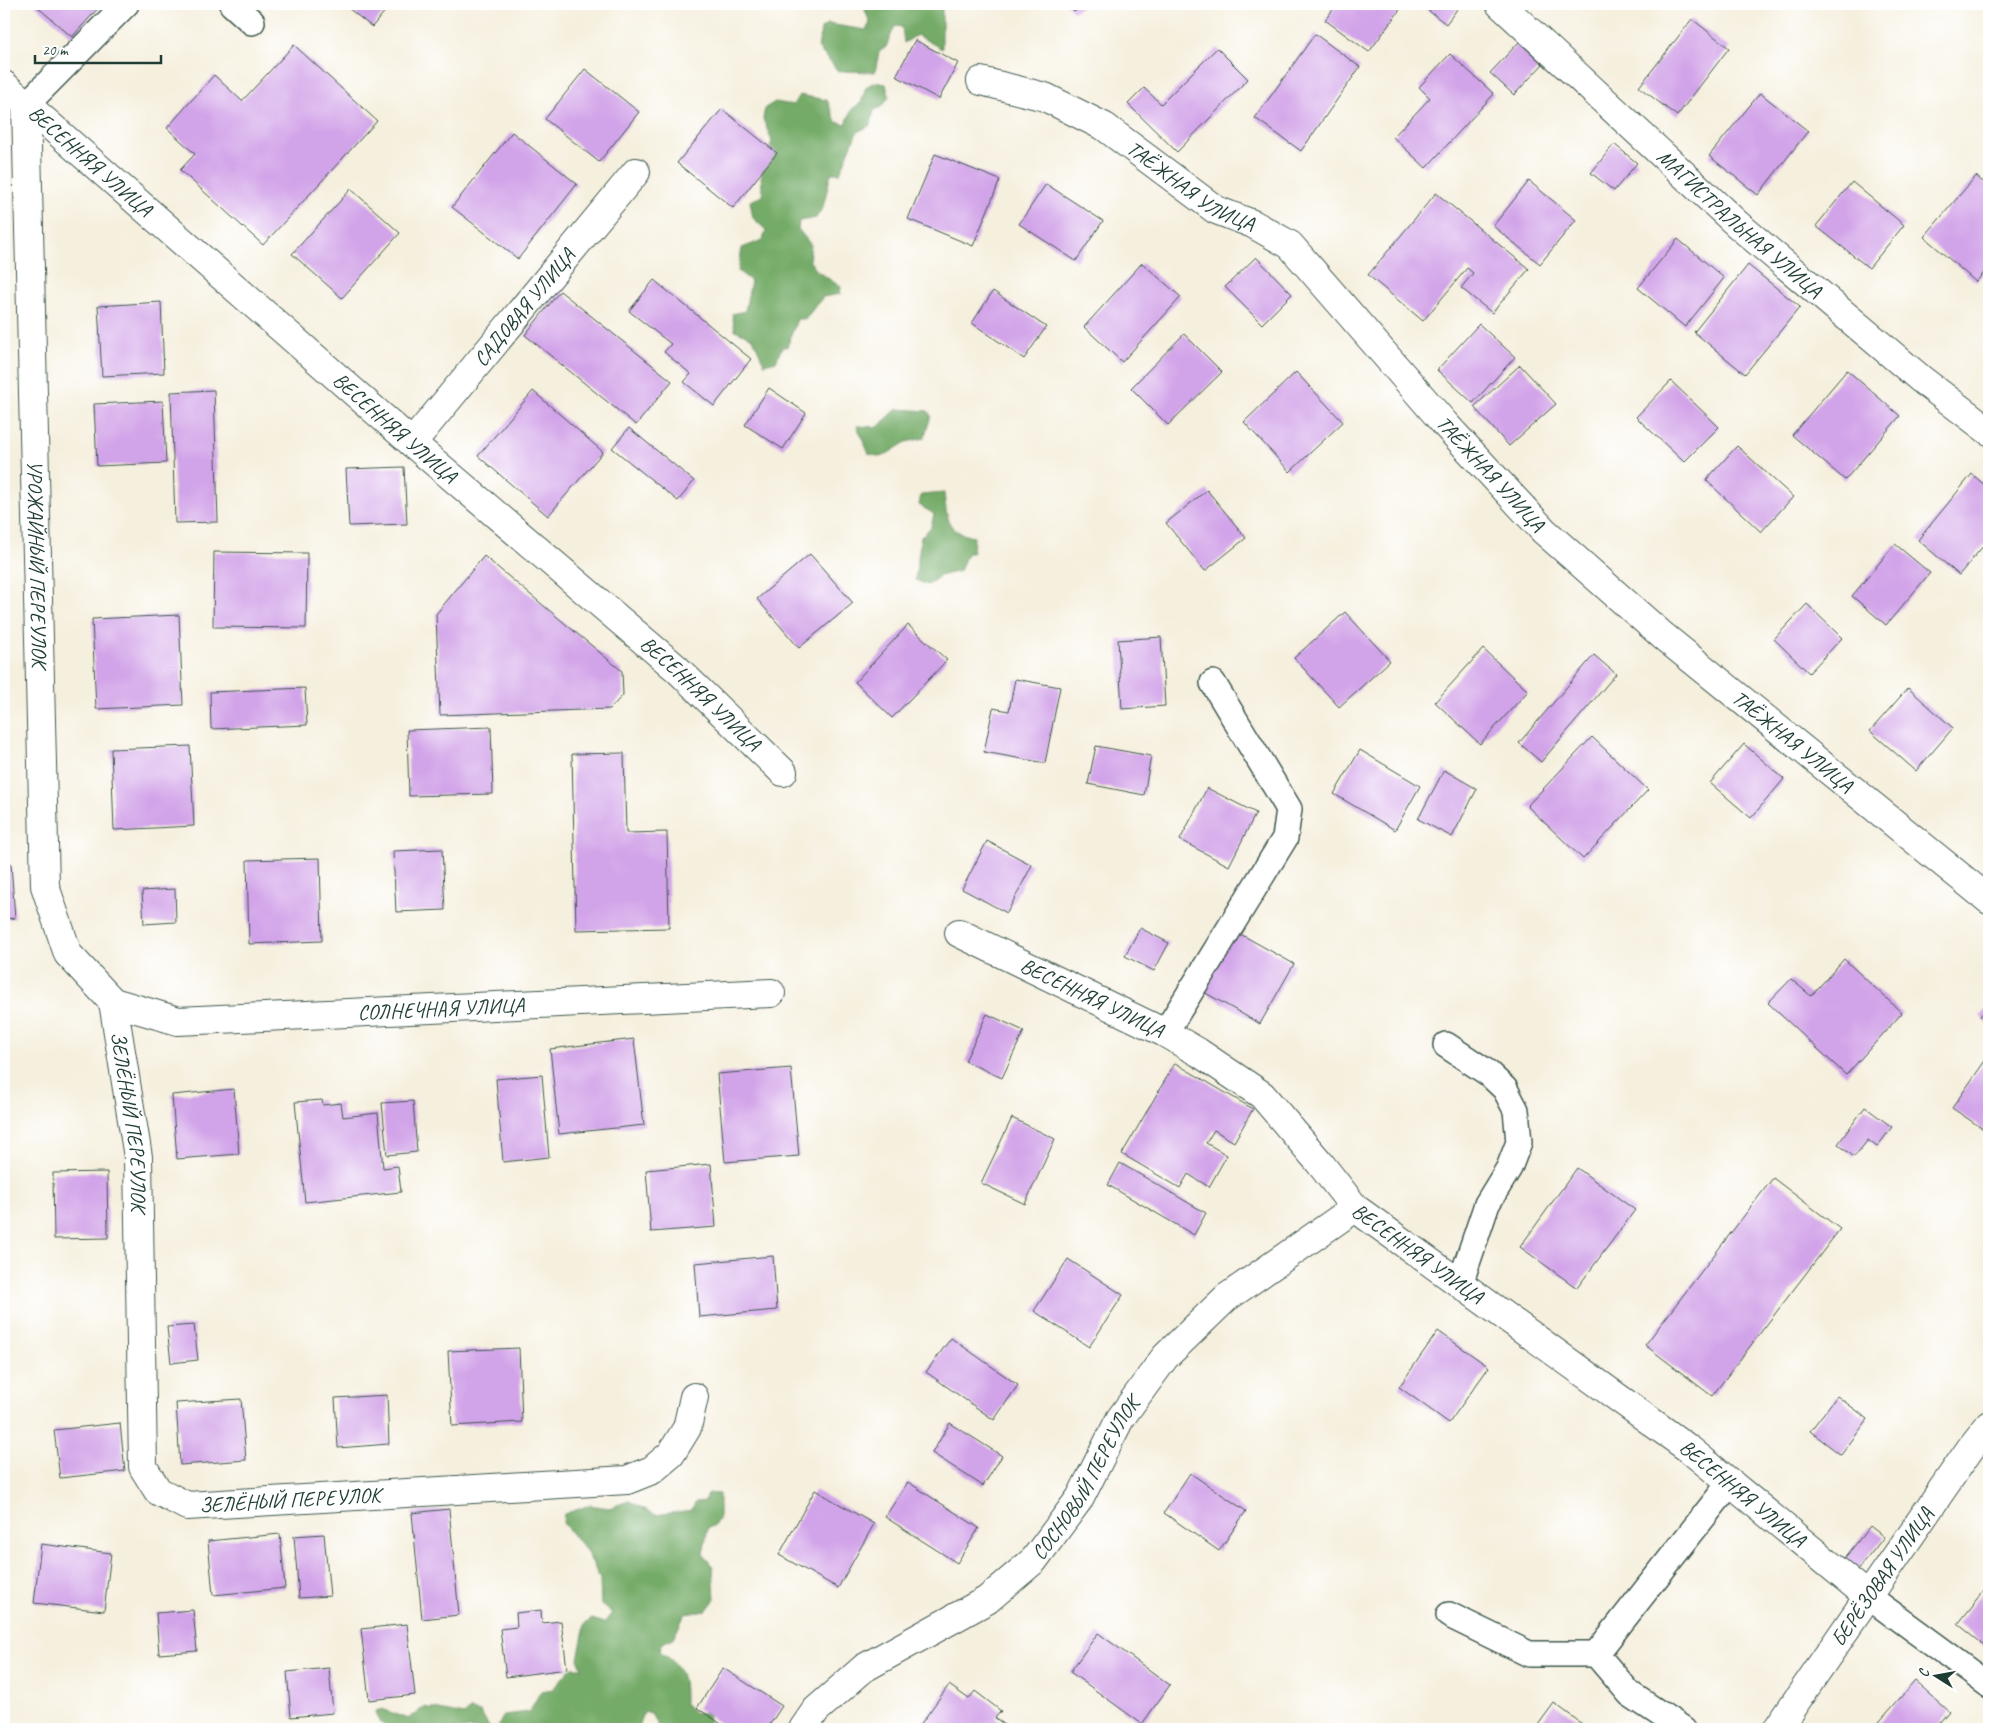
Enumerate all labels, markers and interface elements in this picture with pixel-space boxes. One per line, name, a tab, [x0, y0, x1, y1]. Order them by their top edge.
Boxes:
scale bar	[35, 32, 161, 64]
text: 20 m	[42, 41, 69, 60]
street label: ВЕСЕННЯЯ УЛИЦА	[23, 100, 159, 223]
street label: ТАЁЖНАЯ УЛИЦА	[1122, 135, 1259, 237]
street label: МАГИСТРАЛЬНАЯ УЛИЦА	[1652, 144, 1828, 304]
street label: САДОВАЯ УЛИЦА	[468, 242, 581, 371]
street label: ВЕСЕННЯЯ УЛИЦА	[328, 367, 463, 490]
street label: ТАЁЖНАЯ УЛИЦА	[1431, 411, 1551, 537]
street label: УРОЖАЙНЫЙ ПЕРЕУЛОК	[22, 460, 53, 672]
street label: ВЕСЕННЯЯ УЛИЦА	[635, 631, 767, 757]
street label: ТАЁЖНАЯ УЛИЦА	[1727, 684, 1859, 798]
street label: ВЕСЕННЯЯ УЛИЦА	[1016, 952, 1169, 1044]
street label: СОЛНЕЧНАЯ УЛИЦА	[357, 992, 526, 1026]
street label: ЗЕЛЁНЫЙ ПЕРЕУЛОК	[105, 1030, 152, 1216]
street label: ВЕСЕННЯЯ УЛИЦА	[1347, 1197, 1490, 1310]
street label: СОСНОВЫЙ ПЕРЕУЛОК	[1026, 1388, 1148, 1565]
street label: ВЕСЕННЯЯ УЛИЦА	[1675, 1434, 1812, 1554]
street label: ЗЕЛЁНЫЙ ПЕРЕУЛОК	[199, 1481, 386, 1518]
street label: БЕРЁЗОВАЯ УЛИЦА	[1825, 1502, 1939, 1651]
north arrow	[1910, 1650, 1960, 1700]
text: С	[1915, 1667, 1933, 1679]

